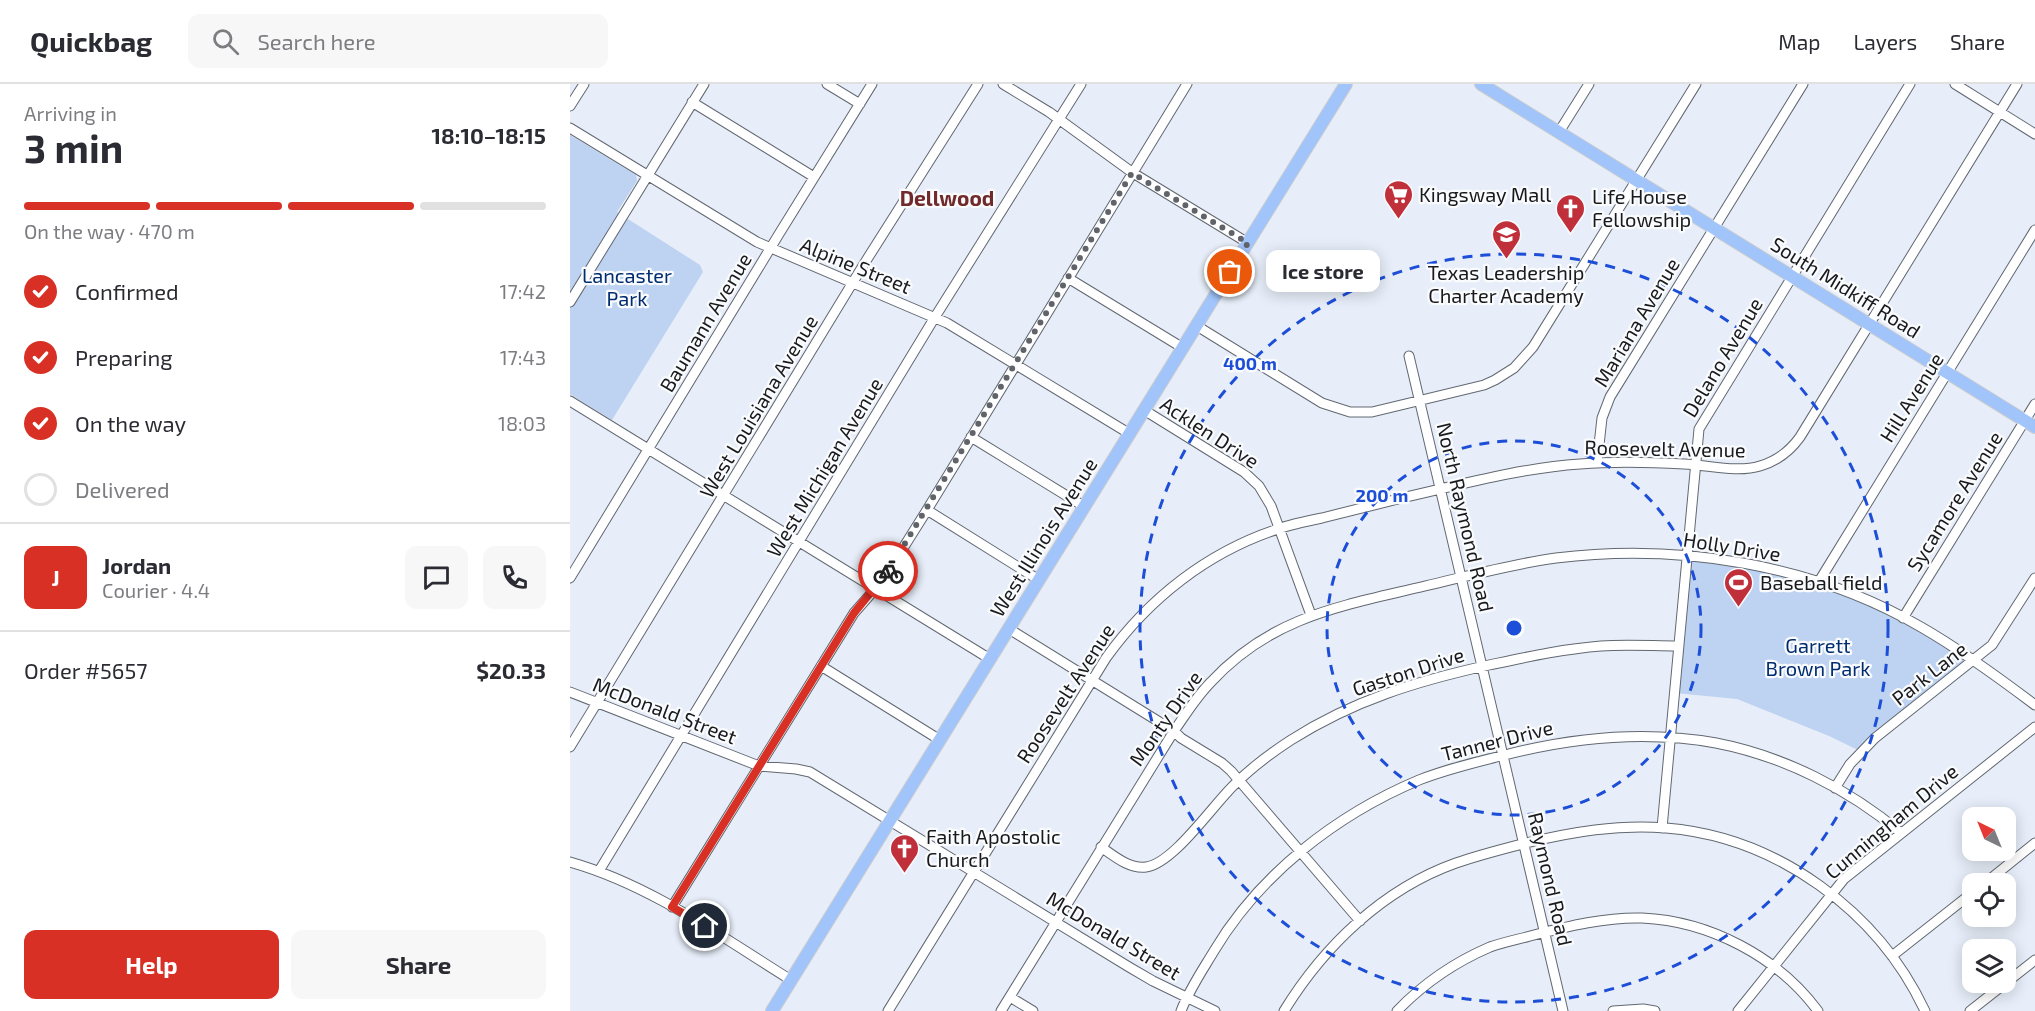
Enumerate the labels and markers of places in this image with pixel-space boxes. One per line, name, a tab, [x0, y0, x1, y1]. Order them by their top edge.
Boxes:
supermarket icon: Kingsway Mall	[1382, 178, 1414, 220]
place label: Kingsway Mall	[1419, 182, 1551, 206]
place label: Life House Fellowship	[1592, 184, 1691, 231]
church icon: Life House Fellowship	[1555, 192, 1587, 234]
school or university icon: Texas Leadership Charter Academy	[1490, 218, 1522, 260]
pin	[1204, 246, 1255, 297]
callout: Ice store	[1266, 251, 1380, 293]
place label: Texas Leadership Charter Academy	[1428, 260, 1584, 307]
sports icon: Baseball field	[1723, 566, 1755, 608]
place label: Baseball field	[1760, 570, 1882, 594]
centre of rings	[1504, 618, 1524, 638]
place label: Faith Apostolic Church	[926, 824, 1061, 871]
church icon: Faith Apostolic Church	[889, 832, 921, 874]
pin	[679, 900, 730, 951]

